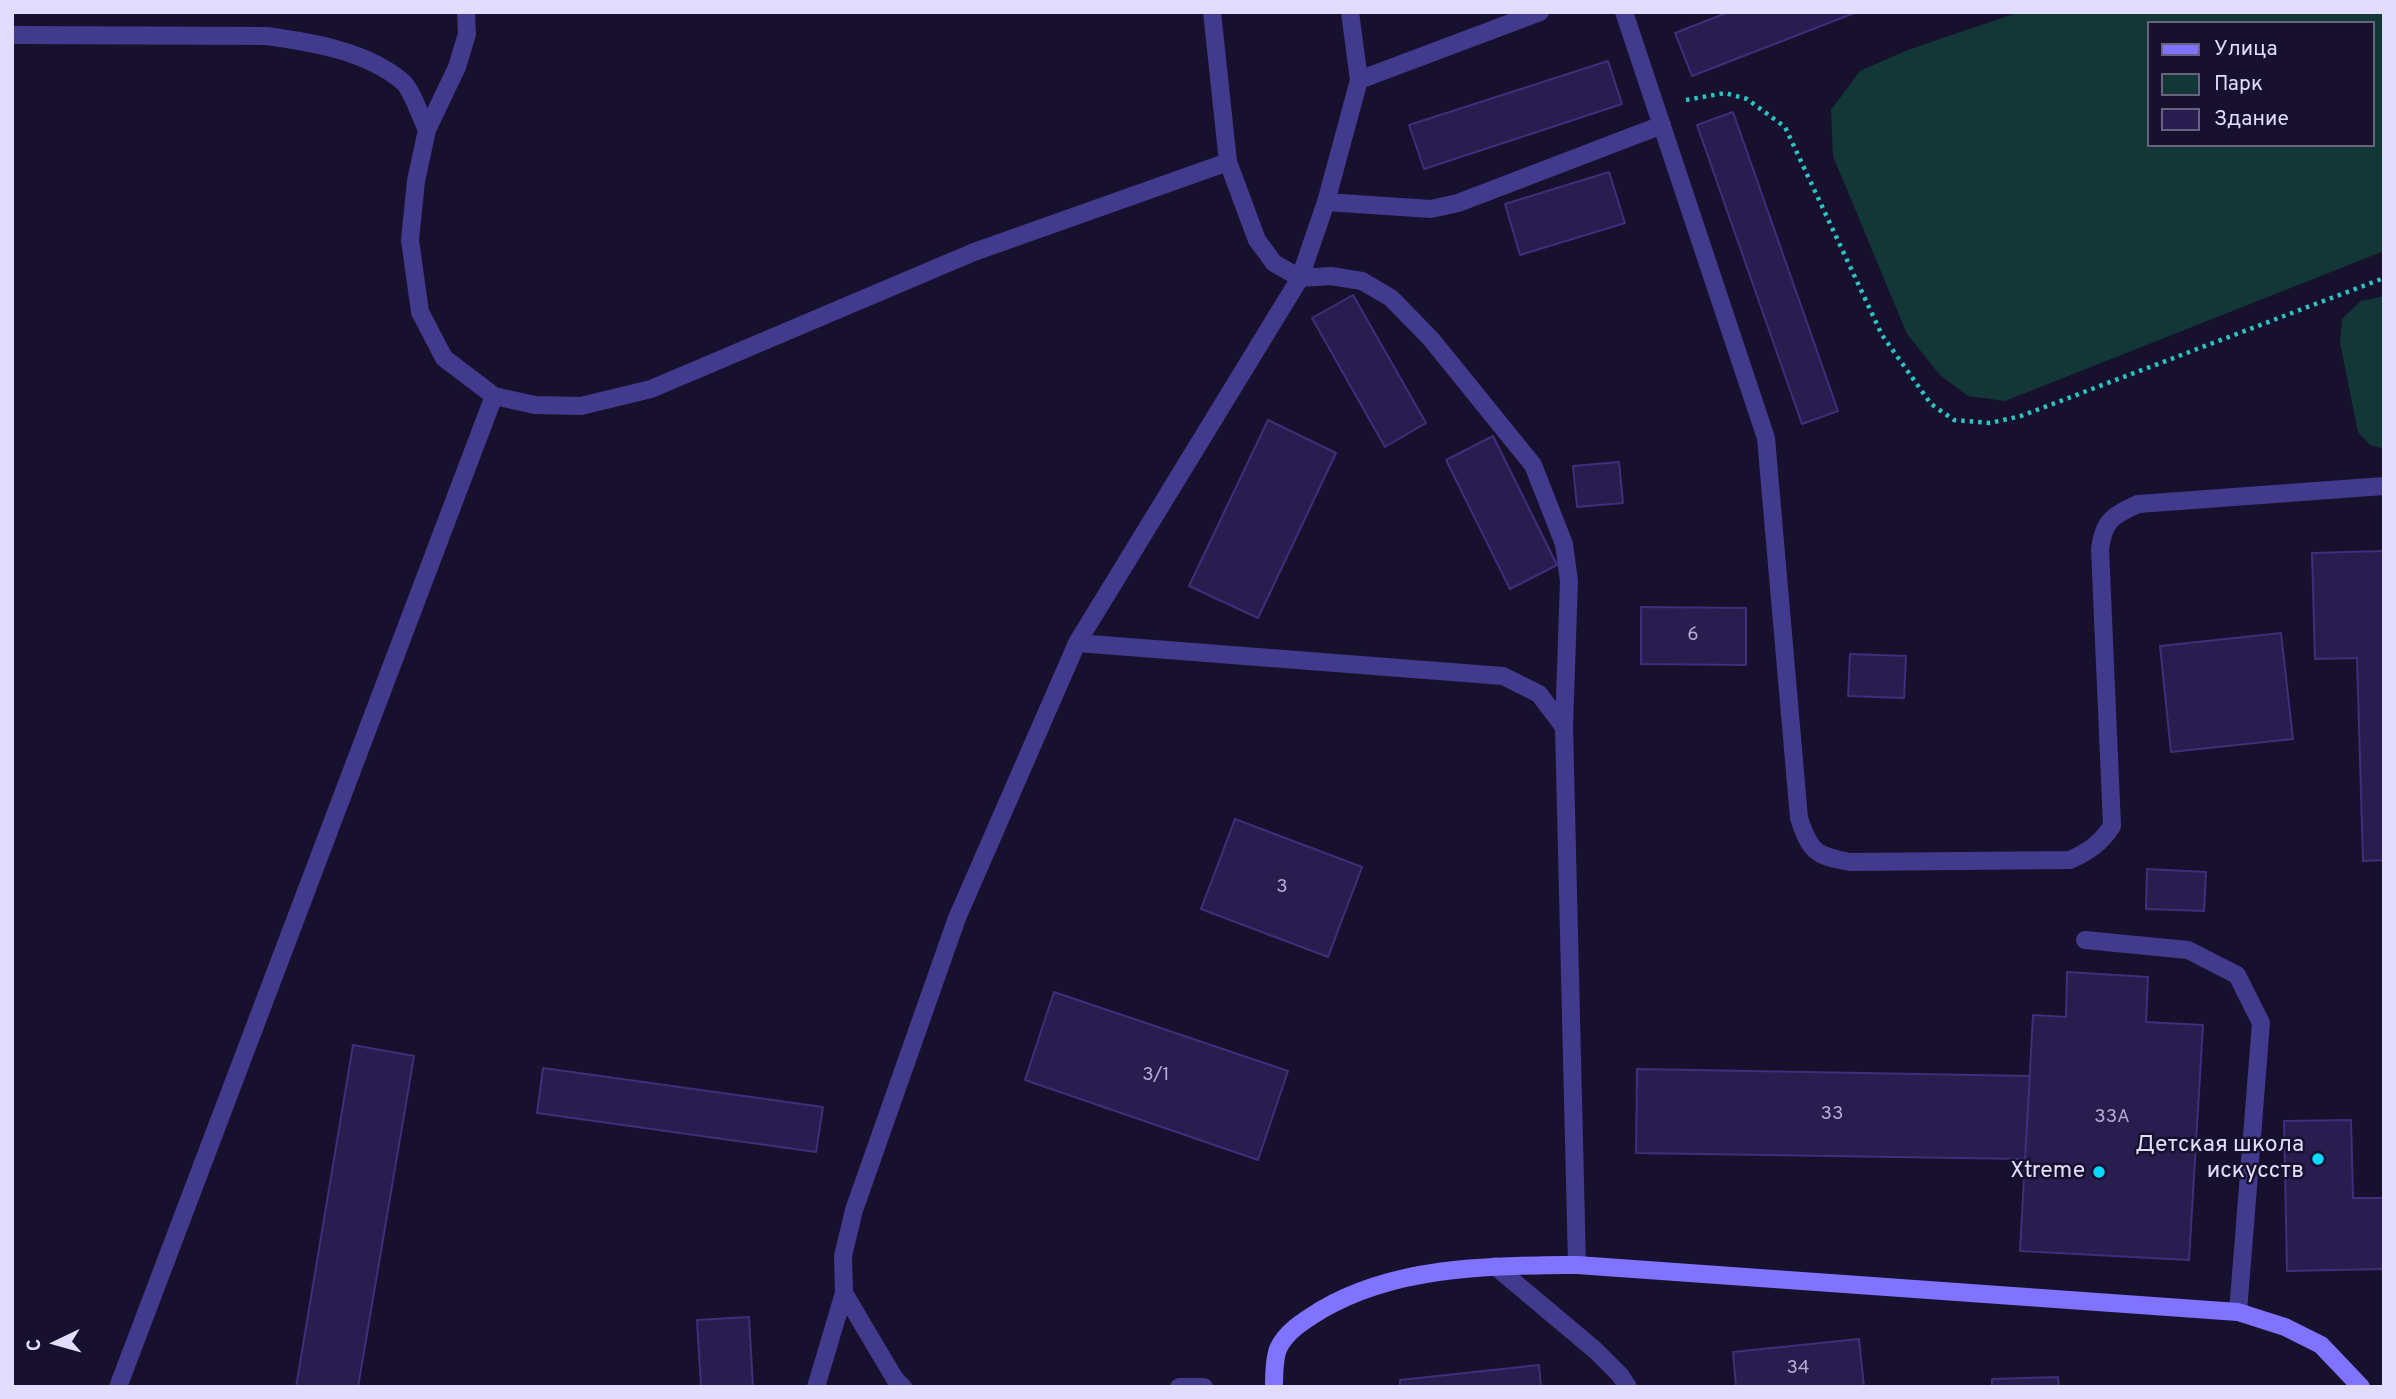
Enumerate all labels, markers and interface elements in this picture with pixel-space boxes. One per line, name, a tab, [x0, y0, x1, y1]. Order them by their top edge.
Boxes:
legend	[2148, 21, 2375, 147]
text: Улица	[2214, 36, 2278, 63]
text: Парк	[2214, 71, 2263, 98]
text: Здание	[2214, 106, 2289, 133]
house number: 6	[1687, 625, 1699, 647]
house number: 3	[1276, 877, 1288, 899]
house number: 3/1	[1142, 1065, 1170, 1087]
house number: 33	[1821, 1104, 1843, 1126]
house number: 33А	[2094, 1107, 2130, 1129]
place label: Детская школа искусств	[2135, 1132, 2304, 1186]
marker: Детская школа искусств	[2310, 1151, 2326, 1167]
place label: Xtreme	[2010, 1158, 2085, 1186]
marker: Xtreme	[2091, 1164, 2107, 1180]
north arrow	[21, 1308, 91, 1378]
text: С	[23, 1338, 48, 1352]
house number: 34	[1786, 1358, 1810, 1380]

